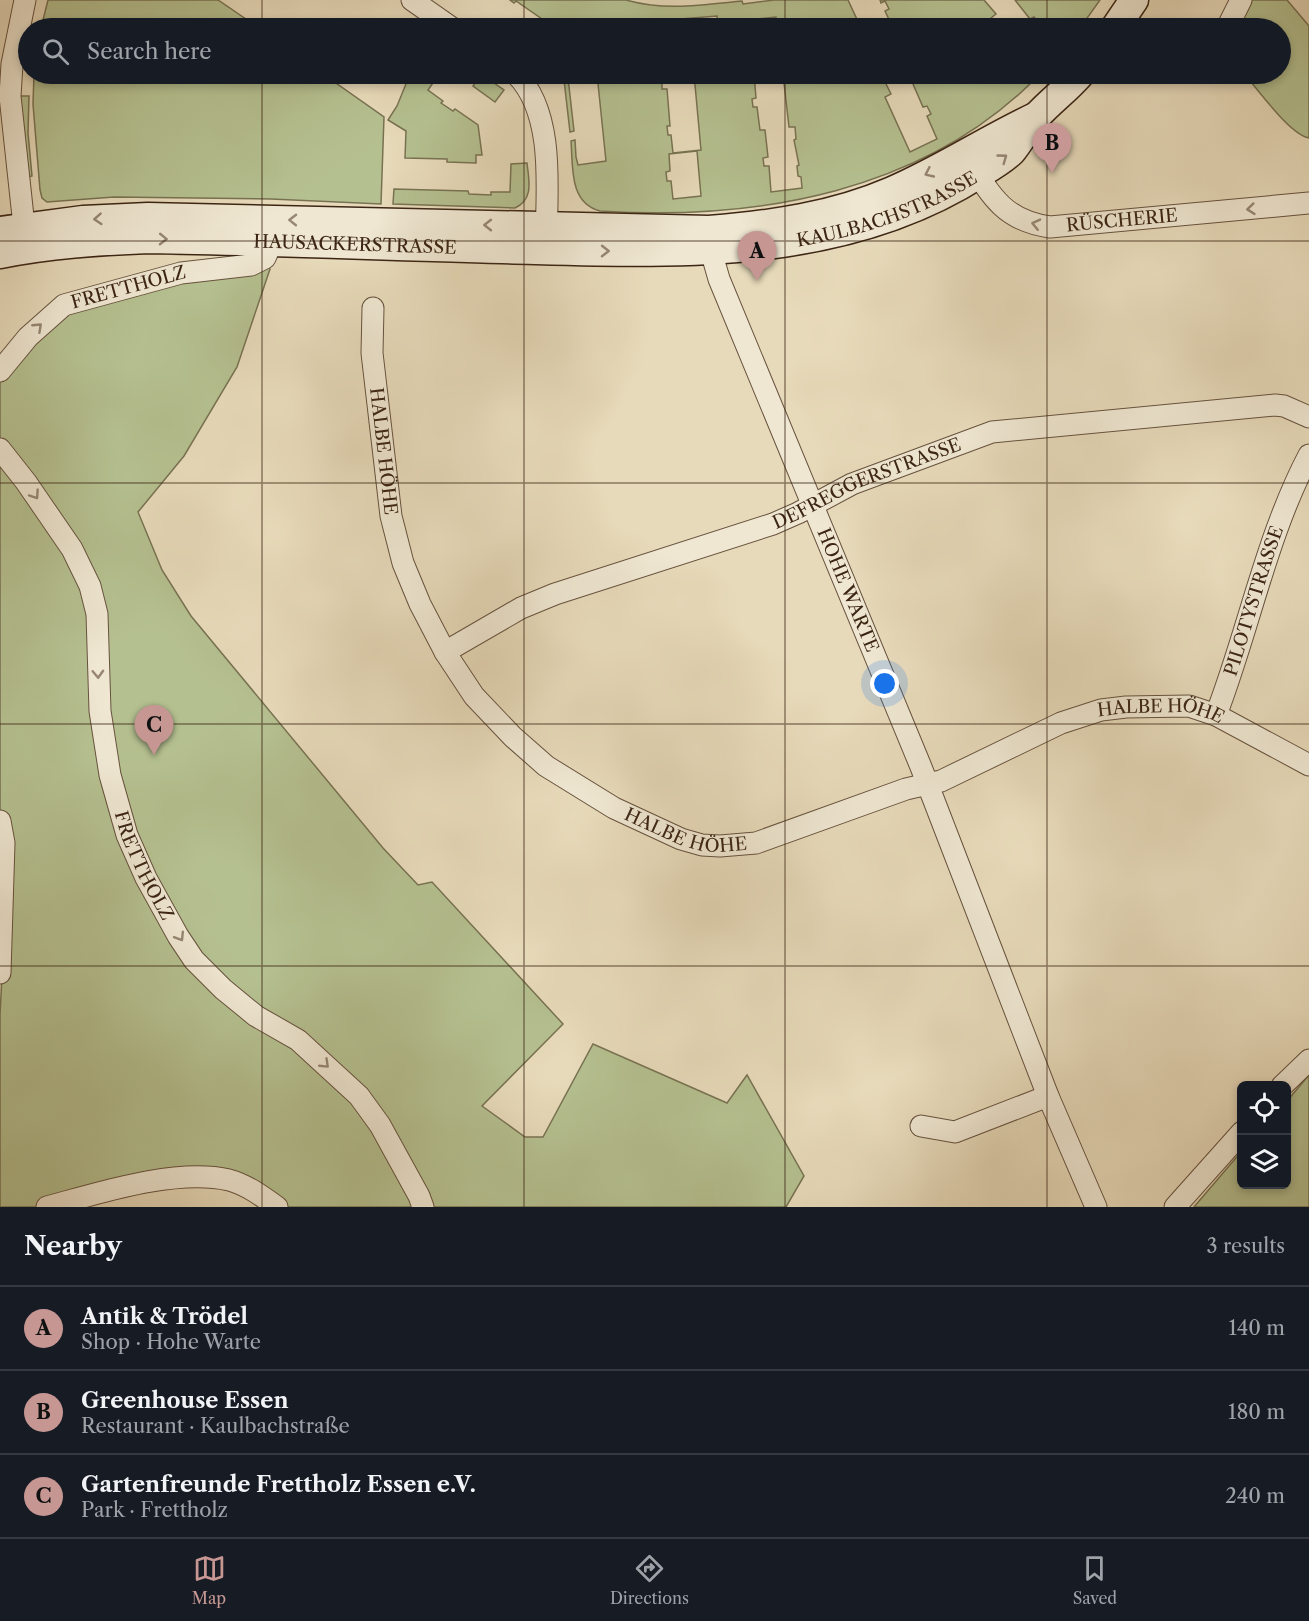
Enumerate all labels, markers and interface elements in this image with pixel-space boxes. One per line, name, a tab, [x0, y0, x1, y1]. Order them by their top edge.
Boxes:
search box	[18, 18, 1291, 84]
icon: search	[39, 35, 72, 68]
text: Search here	[87, 38, 212, 65]
pin: B	[1032, 124, 1072, 173]
one-way arrow	[996, 154, 1007, 165]
one-way arrow	[925, 166, 936, 178]
street label: KAULBACHSTRASSE	[795, 167, 981, 252]
one-way arrow	[1246, 202, 1255, 215]
street label: RÜSCHERIE	[1065, 204, 1179, 236]
one-way arrow	[94, 212, 103, 225]
one-way arrow	[289, 214, 298, 226]
one-way arrow	[484, 219, 493, 231]
one-way arrow	[1031, 219, 1041, 232]
street label: HAUSACKERSTRASSE	[253, 230, 457, 259]
pin: A	[738, 232, 777, 281]
one-way arrow	[158, 233, 167, 245]
one-way arrow	[600, 245, 609, 257]
street label: FRETTHOLZ	[69, 261, 188, 314]
one-way arrow	[31, 323, 42, 334]
street label: HALBE HÖHE	[365, 386, 402, 516]
street label: DEFREGGERSTRASSE	[769, 433, 964, 534]
one-way arrow	[28, 489, 39, 500]
street label: PILOTYSTRASSE	[1220, 523, 1288, 679]
street label: HOHE WARTE	[812, 525, 883, 656]
your location	[870, 669, 899, 698]
one-way arrow	[92, 670, 105, 679]
street label: HALBE HÖHE	[1096, 693, 1228, 728]
pin: C	[134, 706, 174, 755]
street label: HALBE HÖHE	[621, 803, 748, 857]
street label: FRETTHOLZ	[110, 808, 178, 924]
one-way arrow	[172, 931, 184, 941]
one-way arrow	[318, 1057, 328, 1068]
map controls	[1237, 1081, 1291, 1189]
button: locate	[1237, 1081, 1291, 1135]
button: layers	[1237, 1135, 1291, 1189]
text: Nearby	[24, 1230, 122, 1262]
text: 3 results	[1207, 1234, 1285, 1258]
text: Antik & Trödel	[81, 1303, 248, 1330]
text: A	[36, 1316, 51, 1340]
text: 140 m	[1228, 1316, 1285, 1340]
text: Shop · Hohe Warte	[81, 1330, 261, 1354]
text: Greenhouse Essen	[81, 1387, 289, 1414]
text: B	[36, 1400, 51, 1424]
text: 180 m	[1228, 1400, 1285, 1424]
text: Restaurant · Kaulbachstraße	[81, 1414, 350, 1438]
text: Gartenfreunde Frettholz Essen e.V.	[81, 1471, 476, 1498]
text: C	[35, 1484, 52, 1508]
text: 240 m	[1225, 1484, 1285, 1508]
text: Park · Frettholz	[81, 1498, 228, 1522]
tab: Map	[192, 1552, 226, 1608]
tab: Directions	[610, 1552, 689, 1608]
tab: Saved	[1073, 1552, 1117, 1608]

